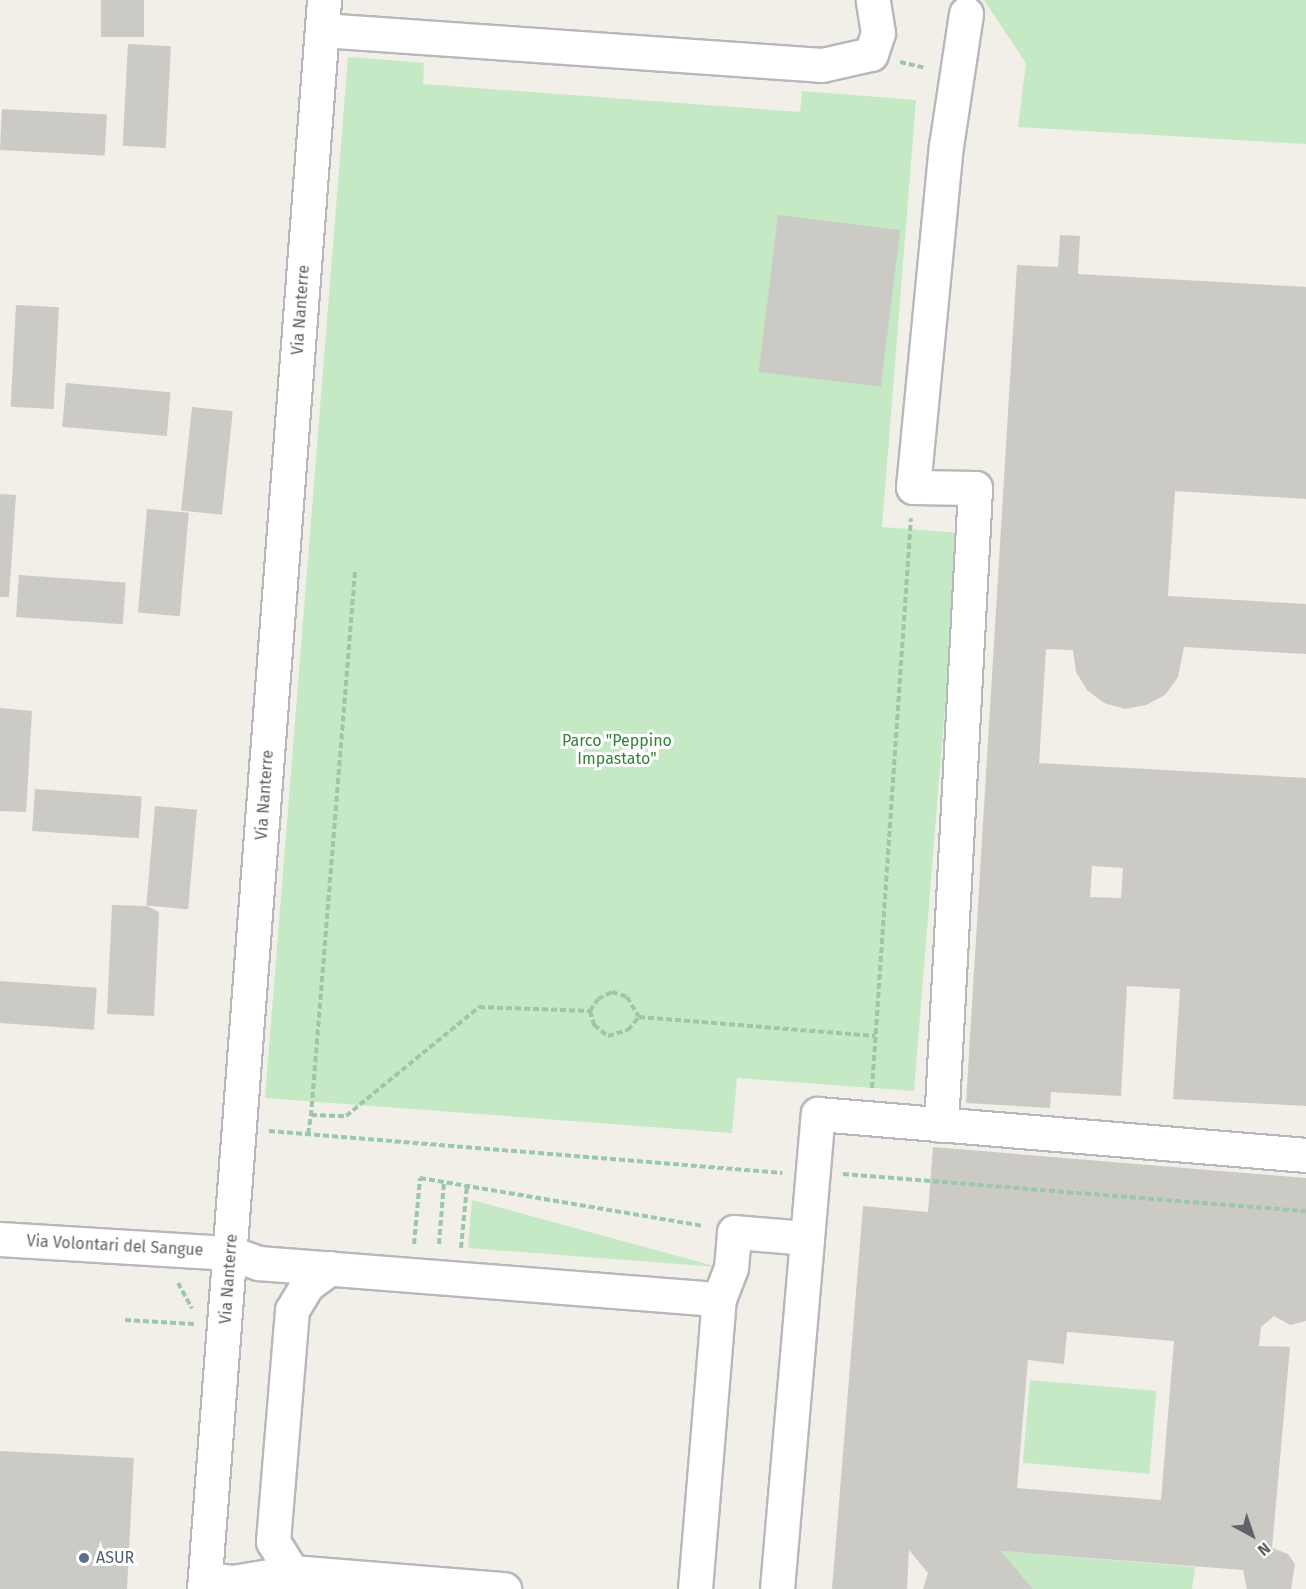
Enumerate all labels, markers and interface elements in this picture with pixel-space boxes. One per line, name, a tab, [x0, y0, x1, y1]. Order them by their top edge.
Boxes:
street label: Via Nanterre	[288, 264, 314, 356]
park label: Parco "Peppino Impastato"	[562, 731, 672, 769]
street label: Via Nanterre	[252, 749, 278, 841]
street label: Via Volontari del Sangue	[26, 1232, 204, 1260]
street label: Via Nanterre	[216, 1233, 242, 1325]
north arrow	[1222, 1505, 1282, 1565]
text: N	[1254, 1538, 1274, 1560]
place label: ASUR	[96, 1548, 134, 1568]
marker: ASUR	[77, 1551, 91, 1565]

